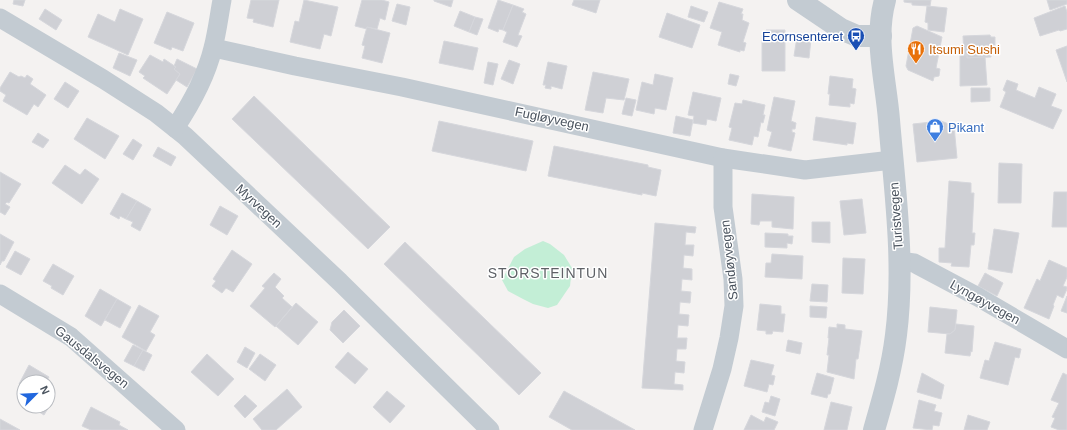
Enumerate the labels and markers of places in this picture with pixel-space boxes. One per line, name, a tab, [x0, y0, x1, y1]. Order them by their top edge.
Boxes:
bus stop icon: Ecornsenteret	[846, 26, 866, 51]
place label: Ecornsenteret	[762, 29, 843, 44]
restaurant icon: Itsumi Sushi	[906, 39, 926, 64]
place label: Itsumi Sushi	[929, 42, 1000, 57]
shop icon: Pikant	[925, 117, 945, 142]
place label: Pikant	[948, 120, 985, 135]

